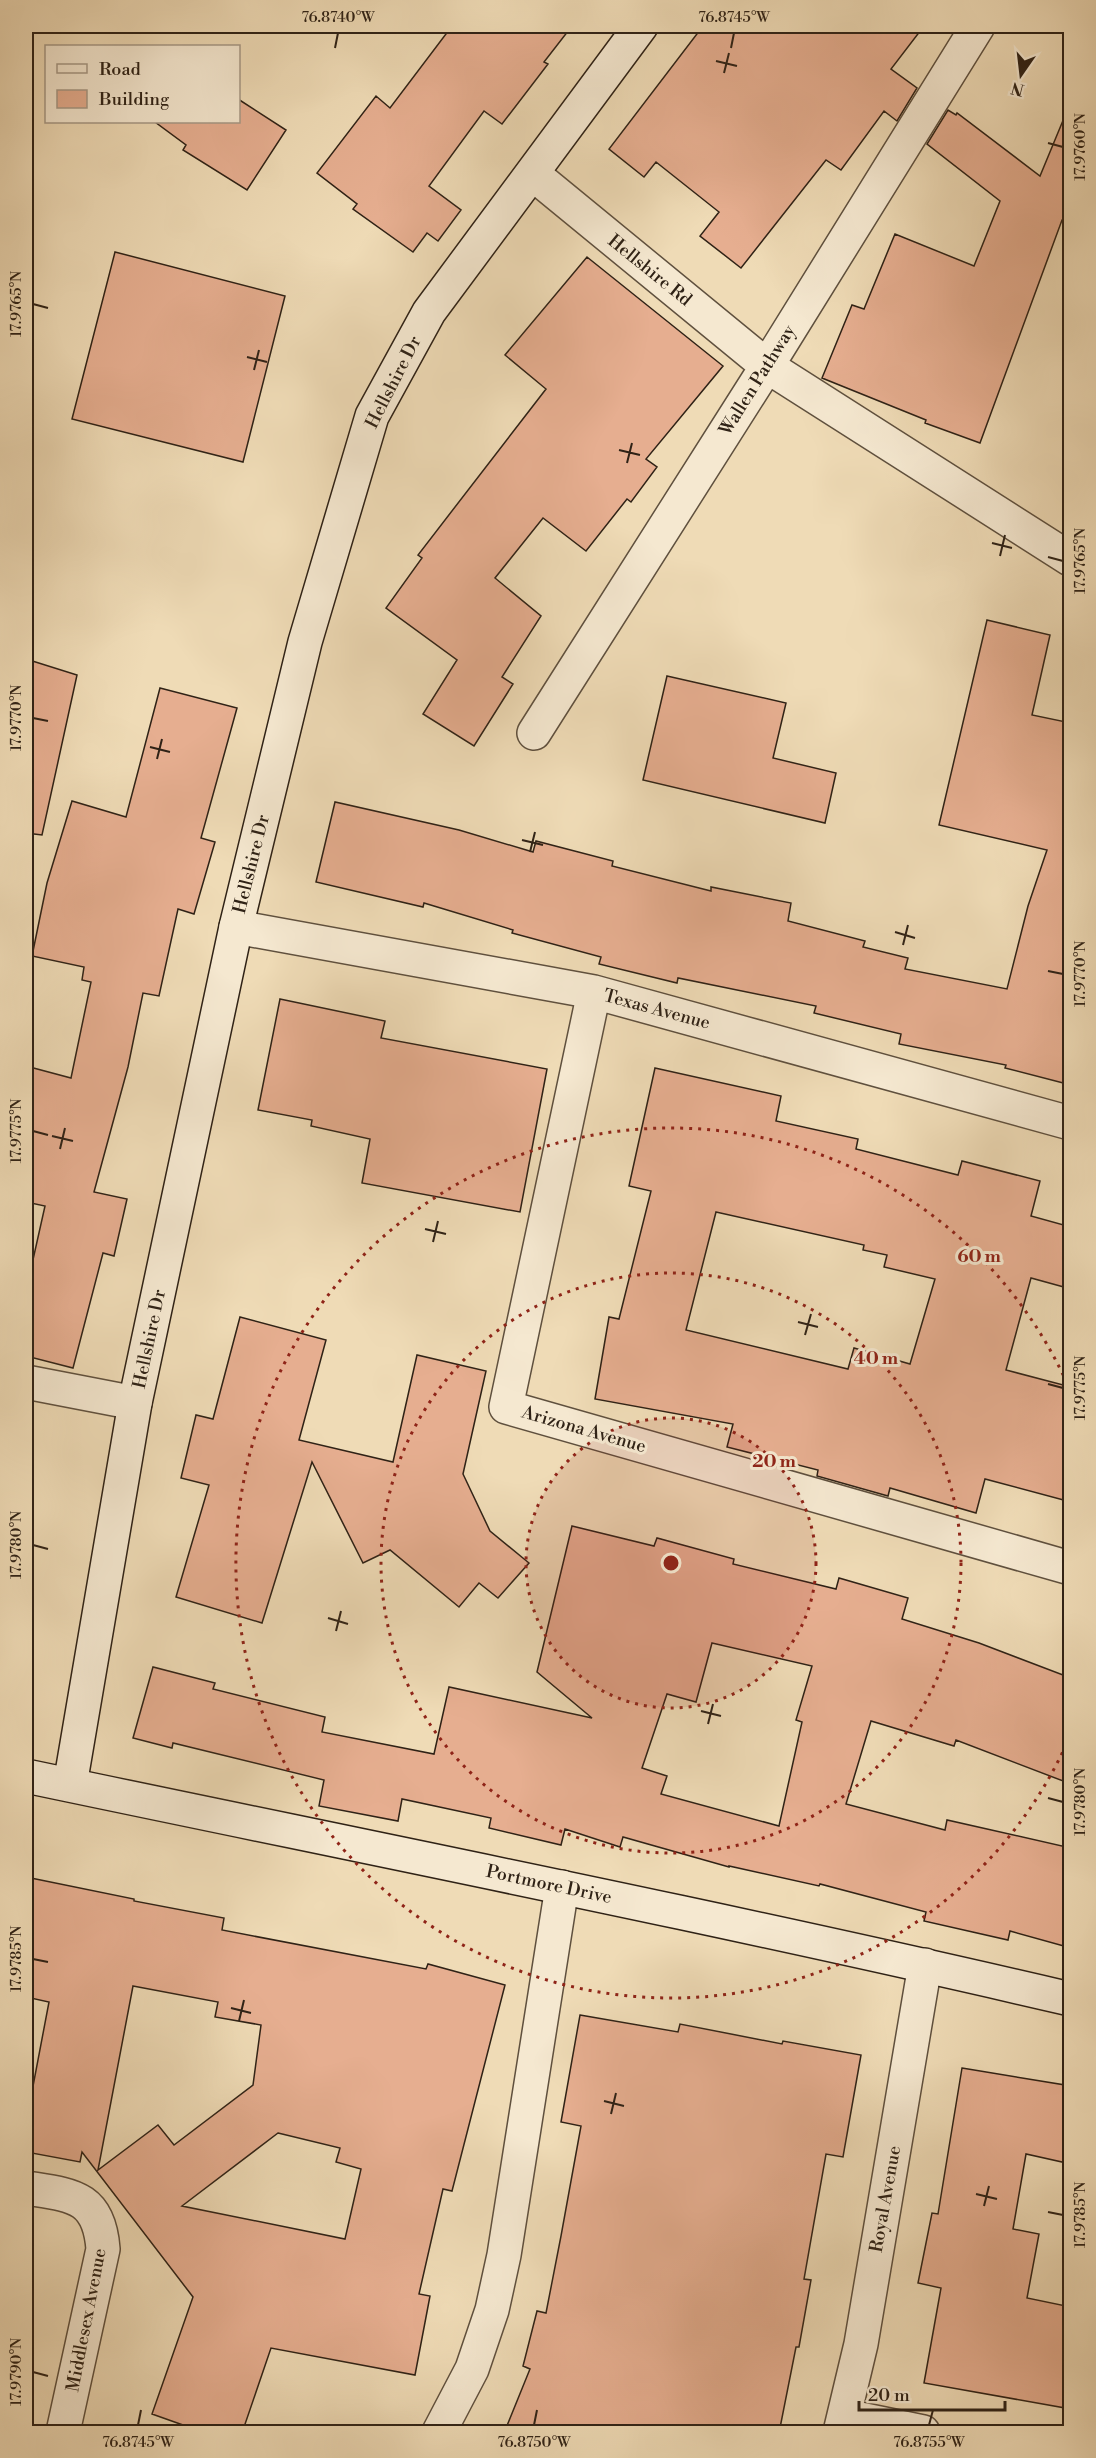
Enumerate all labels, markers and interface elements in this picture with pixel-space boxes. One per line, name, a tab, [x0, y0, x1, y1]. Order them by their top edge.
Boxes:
text: 76.8740°W	[301, 8, 375, 27]
text: 76.8745°W	[698, 8, 770, 27]
legend	[45, 45, 240, 123]
north arrow	[991, 45, 1051, 105]
text: Road	[99, 58, 142, 81]
text: N	[1009, 77, 1026, 100]
text: Building	[98, 88, 170, 111]
text: 17.9760°N	[1071, 113, 1090, 181]
street label: Hellshire Rd	[603, 229, 697, 312]
text: 17.9765°N	[7, 271, 26, 337]
street label: Wallen Pathway	[714, 320, 801, 441]
street label: Hellshire Dr	[360, 332, 427, 432]
text: 17.9765°N	[1071, 528, 1090, 594]
text: 17.9770°N	[7, 685, 26, 751]
street label: Hellshire Dr	[228, 812, 275, 916]
text: 17.9770°N	[1071, 941, 1090, 1007]
street label: Texas Avenue	[601, 984, 713, 1035]
text: 17.9775°N	[7, 1099, 26, 1164]
text: 60 m	[957, 1245, 1001, 1268]
street label: Hellshire Dr	[128, 1287, 171, 1391]
text: 40 m	[854, 1347, 899, 1370]
text: 17.9775°N	[1071, 1356, 1090, 1421]
street label: Arizona Avenue	[518, 1401, 649, 1458]
text: 20 m	[752, 1450, 796, 1473]
text: 17.9780°N	[7, 1511, 26, 1579]
centre of rings	[661, 1553, 681, 1573]
text: 17.9780°N	[1071, 1768, 1090, 1836]
street label: Portmore Drive	[484, 1860, 614, 1909]
text: 17.9785°N	[7, 1926, 26, 1992]
street label: Royal Avenue	[865, 2144, 906, 2254]
text: 17.9785°N	[1071, 2182, 1090, 2248]
street label: Middlesex Avenue	[61, 2246, 112, 2394]
text: 17.9790°N	[7, 2338, 26, 2406]
scale bar	[859, 2374, 1004, 2412]
text: 20 m	[868, 2384, 910, 2407]
text: 76.8745°W	[102, 2433, 174, 2452]
text: 76.8750°W	[497, 2433, 571, 2452]
text: 76.8755°W	[893, 2433, 965, 2452]

